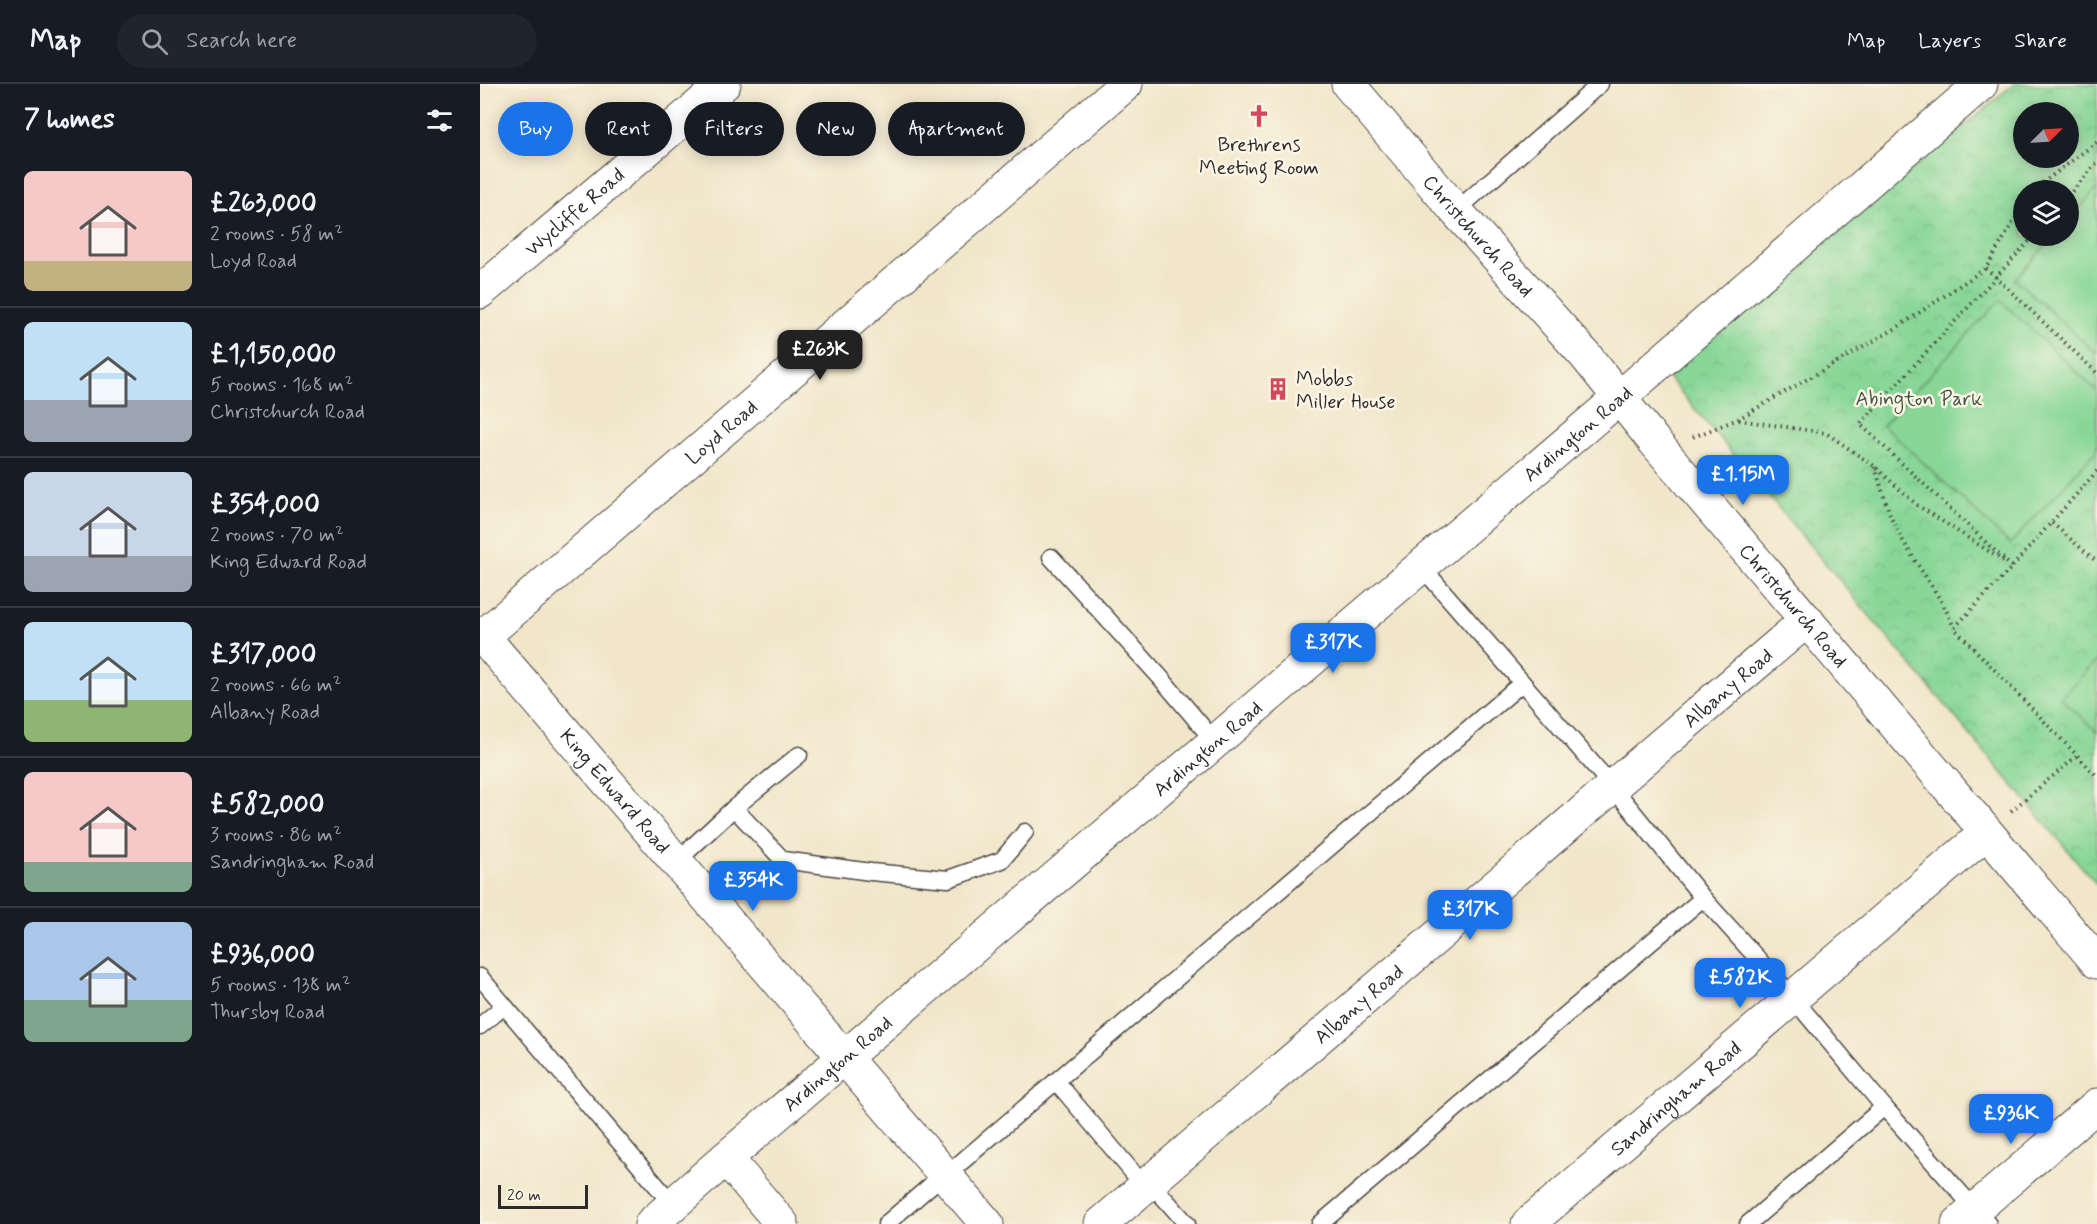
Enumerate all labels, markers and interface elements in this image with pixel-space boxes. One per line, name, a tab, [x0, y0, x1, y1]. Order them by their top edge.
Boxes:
search box	[117, 14, 537, 68]
text: Map	[30, 23, 81, 60]
icon: search	[138, 25, 171, 58]
text: Search here	[186, 27, 297, 55]
text: Map	[1847, 27, 1885, 55]
text: Layers	[1918, 27, 1981, 55]
text: Share	[2014, 27, 2067, 55]
chip: Buy	[498, 102, 573, 156]
chip: Rent	[585, 102, 672, 156]
chip: Filters	[684, 102, 784, 156]
chip: New	[796, 102, 876, 156]
chip: Apartment	[888, 102, 1025, 156]
north arrow	[2013, 102, 2079, 168]
map controls	[2013, 102, 2079, 246]
text: 7 homes	[24, 103, 115, 137]
church icon: Brethrens Meeting Room	[1246, 103, 1272, 129]
icon: filters	[423, 104, 456, 137]
place label: Brethrens Meeting Room	[1199, 132, 1319, 184]
street label: Wycliffe Road	[520, 162, 631, 263]
street label: Christchurch Road	[1416, 170, 1539, 304]
button: layers	[2013, 180, 2079, 246]
text: £263,000	[210, 187, 317, 221]
icon: home	[72, 195, 144, 267]
text: 2 rooms · 58 m²	[210, 221, 343, 248]
text: Loyd Road	[210, 248, 297, 275]
pin: £263K	[778, 330, 862, 381]
text: £263K	[791, 336, 849, 363]
text: £1,150,000	[210, 338, 336, 372]
icon: home	[72, 346, 144, 418]
place label: Mobbs Miller House	[1296, 366, 1395, 416]
text: 5 rooms · 168 m²	[210, 372, 353, 399]
building icon: Mobbs Miller House	[1265, 376, 1291, 402]
street label: Ardington Road	[1518, 380, 1639, 489]
park label: Abington Park	[1856, 386, 1982, 414]
street label: Loyd Road	[680, 394, 764, 471]
text: Christchurch Road	[210, 399, 365, 426]
pin: £1.15M	[1694, 455, 1792, 506]
text: £1.15M	[1711, 461, 1775, 488]
text: £354,000	[210, 488, 320, 522]
icon: home	[72, 496, 144, 568]
text: 2 rooms · 70 m²	[210, 522, 344, 549]
street label: Christchurch Road	[1732, 539, 1853, 674]
text: King Edward Road	[210, 549, 367, 576]
pin: £317K	[1291, 623, 1375, 674]
text: £317K	[1305, 629, 1361, 656]
text: £317,000	[210, 638, 316, 672]
street label: Albany Road	[1678, 643, 1779, 735]
icon: home	[72, 646, 144, 718]
text: 2 rooms · 66 m²	[210, 672, 341, 699]
street label: Ardington Road	[1148, 695, 1269, 804]
text: Albany Road	[210, 699, 320, 726]
street label: King Edward Road	[553, 723, 676, 860]
text: £582,000	[210, 788, 324, 822]
icon: home	[72, 796, 144, 868]
text: 3 rooms · 86 m²	[210, 822, 342, 849]
text: Sandringham Road	[210, 849, 374, 876]
pin: £354K	[711, 861, 795, 912]
text: £354K	[723, 867, 783, 894]
pin: £317K	[1428, 890, 1512, 941]
text: £317K	[1442, 896, 1498, 923]
text: £936,000	[210, 938, 315, 972]
icon: home	[72, 946, 144, 1018]
pin: £582K	[1698, 958, 1782, 1009]
street label: Albany Road	[1309, 959, 1410, 1051]
text: £582K	[1708, 964, 1772, 991]
text: 5 rooms · 138 m²	[210, 972, 351, 999]
text: Thursby Road	[210, 999, 325, 1026]
street label: Ardington Road	[778, 1010, 899, 1119]
street label: Sandringham Road	[1605, 1036, 1748, 1163]
pin: £936K	[1969, 1094, 2053, 1145]
text: £936K	[1983, 1100, 2039, 1127]
scale bar	[498, 1182, 588, 1210]
text: 20 m	[507, 1185, 541, 1206]

